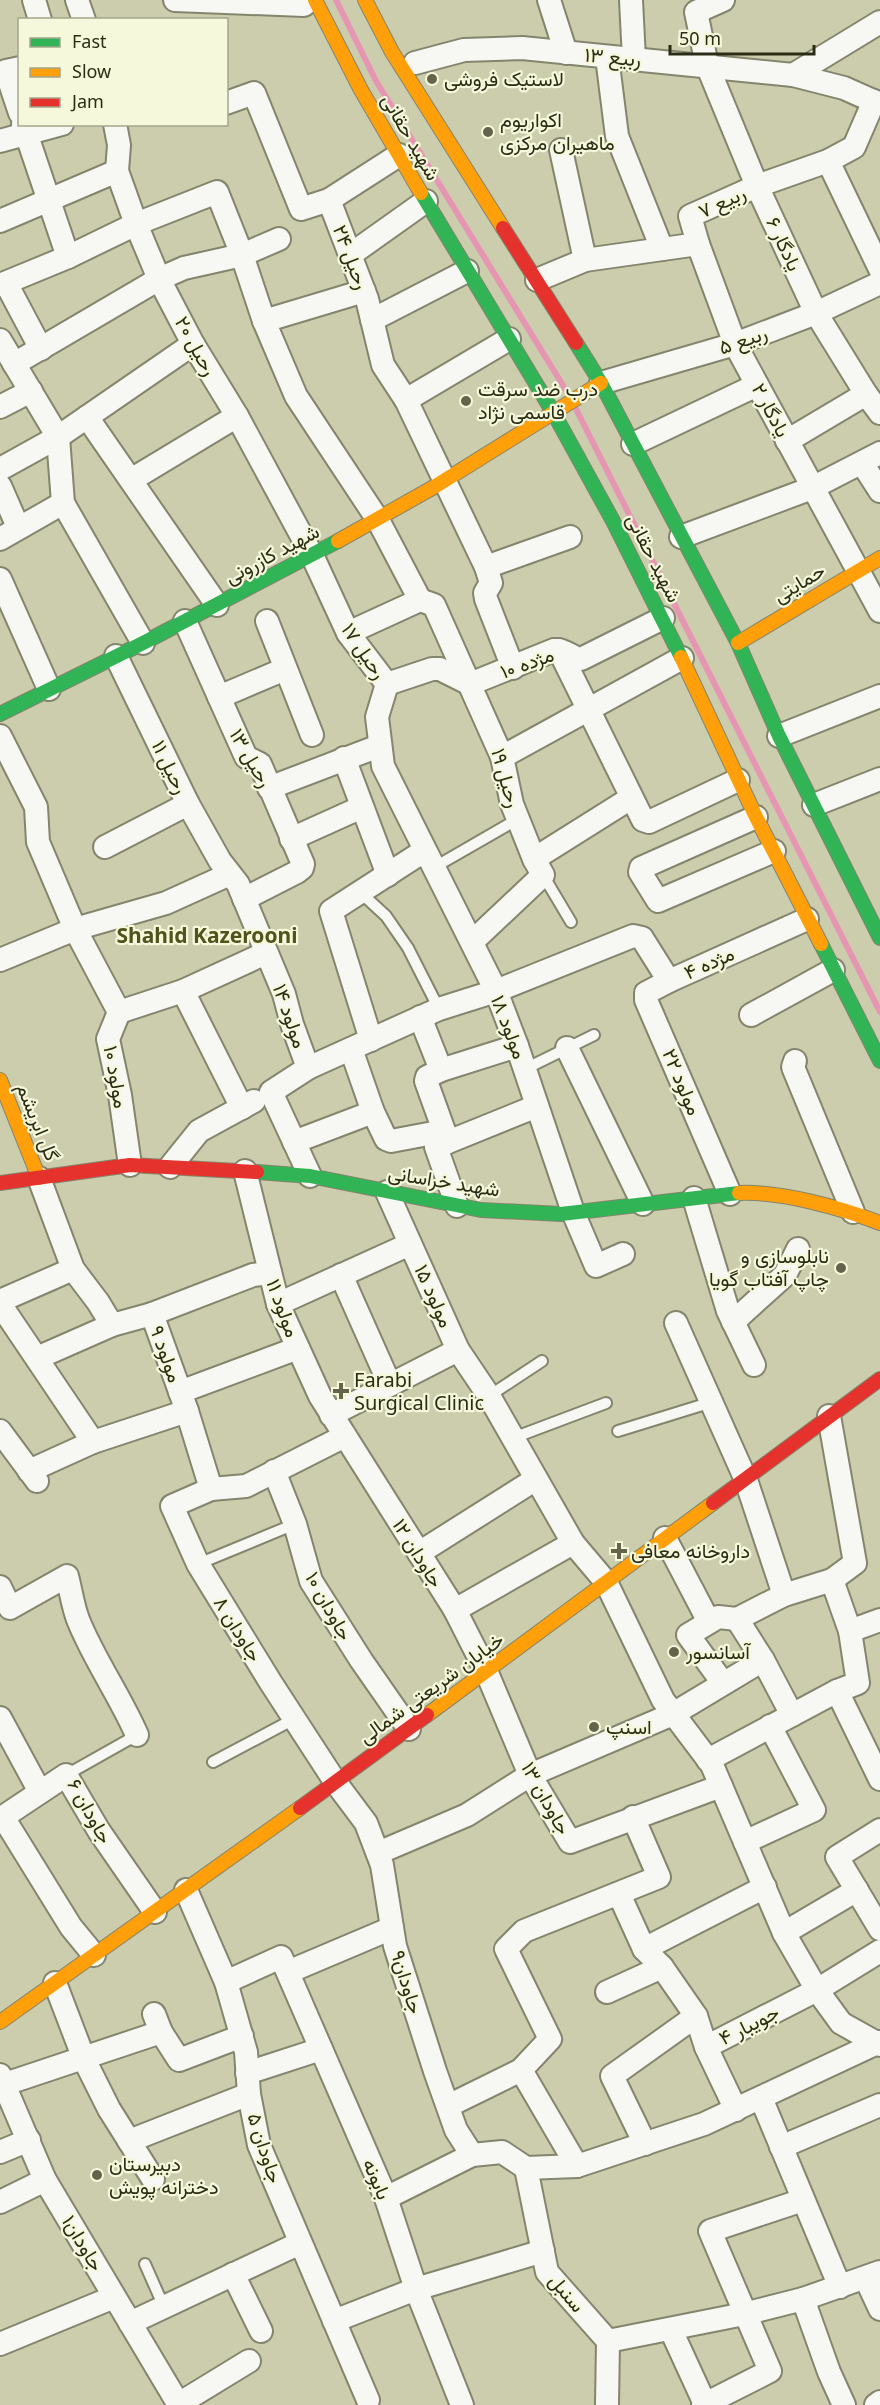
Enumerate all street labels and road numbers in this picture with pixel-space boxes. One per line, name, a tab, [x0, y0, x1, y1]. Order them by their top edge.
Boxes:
street label: ربیع ۱۳	[584, 41, 642, 73]
street label: شهید حقانی	[376, 88, 447, 185]
street label: ربیع ۷	[694, 179, 750, 225]
street label: یادگار ۶	[760, 212, 809, 275]
street label: رحیل ۲۴	[327, 221, 376, 293]
street label: رحیل ۲۰	[169, 311, 224, 380]
street label: ربیع ۵	[715, 319, 771, 361]
street label: یادگار ۲	[746, 378, 797, 441]
street label: شهید حقانی	[621, 509, 688, 607]
street label: شهید کازرونی	[220, 517, 324, 590]
street label: حمایتی	[768, 556, 830, 609]
street label: رحیل ۱۷	[336, 617, 393, 684]
street label: مژده ۱۰	[496, 640, 557, 685]
street label: رحیل ۱۳	[224, 723, 279, 792]
street label: رحیل ۱۱	[146, 735, 195, 798]
street label: رحیل ۱۹	[485, 745, 528, 811]
street label: مژده ۴	[679, 940, 738, 986]
street label: مولود ۱۴	[267, 980, 314, 1052]
street label: مولود ۱۸	[485, 991, 534, 1063]
street label: مولود ۱۰	[98, 1043, 135, 1110]
street label: مولود ۲۲	[656, 1044, 709, 1119]
street label: گل ابریشم	[11, 1079, 66, 1165]
street label: شهید خراسانی	[386, 1158, 502, 1203]
street label: مولود ۱۵	[409, 1260, 460, 1332]
street label: مولود ۱۱	[260, 1275, 307, 1341]
street label: مولود ۹	[144, 1322, 189, 1386]
street label: جاودان ۱۲	[387, 1513, 450, 1592]
street label: جاودان ۱۰	[300, 1567, 359, 1645]
street label: جاودان ۸	[208, 1591, 269, 1667]
street label: خیابان شریعتی شمالی	[353, 1626, 509, 1750]
street label: جاودان ۱۳	[515, 1756, 577, 1839]
street label: جاودان ۶	[62, 1774, 119, 1848]
street label: جاودان۹	[385, 1947, 430, 2017]
street label: جویبار ۴	[714, 1998, 783, 2051]
street label: جاودان ۵	[241, 2109, 289, 2186]
street label: بابونه	[357, 2154, 398, 2203]
street label: جاودان۱	[56, 2210, 111, 2276]
street label: سنبل	[543, 2268, 591, 2318]

